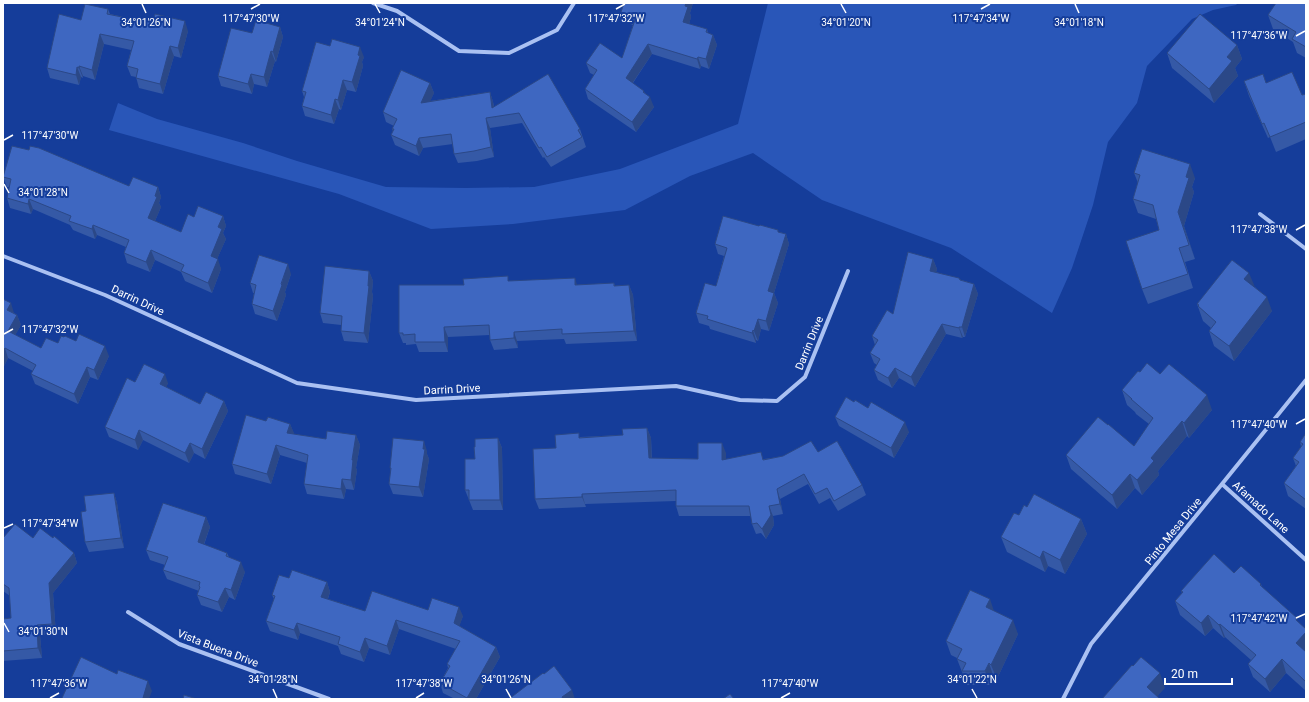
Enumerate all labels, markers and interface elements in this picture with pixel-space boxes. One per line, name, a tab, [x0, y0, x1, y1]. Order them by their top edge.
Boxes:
text: 117°47'30"W	[223, 13, 280, 24]
text: 117°47'32"W	[588, 13, 645, 24]
text: 117°47'34"W	[953, 13, 1010, 24]
text: 34°01'26"N	[121, 17, 171, 28]
text: 34°01'24"N	[355, 17, 405, 28]
text: 34°01'20"N	[821, 17, 871, 28]
text: 34°01'18"N	[1054, 17, 1104, 28]
text: 117°47'36"W	[1231, 30, 1288, 41]
text: 117°47'30"W	[22, 130, 79, 141]
text: 34°01'28"N	[18, 187, 68, 198]
text: 117°47'38"W	[1231, 224, 1288, 235]
street label: Darrin Drive	[109, 283, 166, 318]
street label: Darrin Drive	[793, 314, 826, 372]
text: 117°47'32"W	[22, 324, 79, 335]
street label: Darrin Drive	[423, 382, 481, 397]
text: 117°47'40"W	[1231, 419, 1288, 430]
street label: Afamado Lane	[1230, 479, 1292, 536]
street label: Pinto Mesa Drive	[1142, 495, 1205, 568]
text: 117°47'34"W	[22, 518, 79, 529]
text: 117°47'42"W	[1231, 613, 1288, 624]
text: 34°01'30"N	[18, 626, 68, 637]
street label: Vista Buena Drive	[175, 627, 260, 670]
scale bar	[1165, 660, 1232, 686]
text: 20 m	[1171, 667, 1198, 681]
text: 34°01'28"N	[248, 674, 298, 685]
text: 34°01'26"N	[481, 674, 531, 685]
text: 34°01'22"N	[947, 674, 997, 685]
text: 117°47'36"W	[31, 678, 88, 689]
text: 117°47'38"W	[396, 678, 453, 689]
text: 117°47'40"W	[762, 678, 819, 689]

